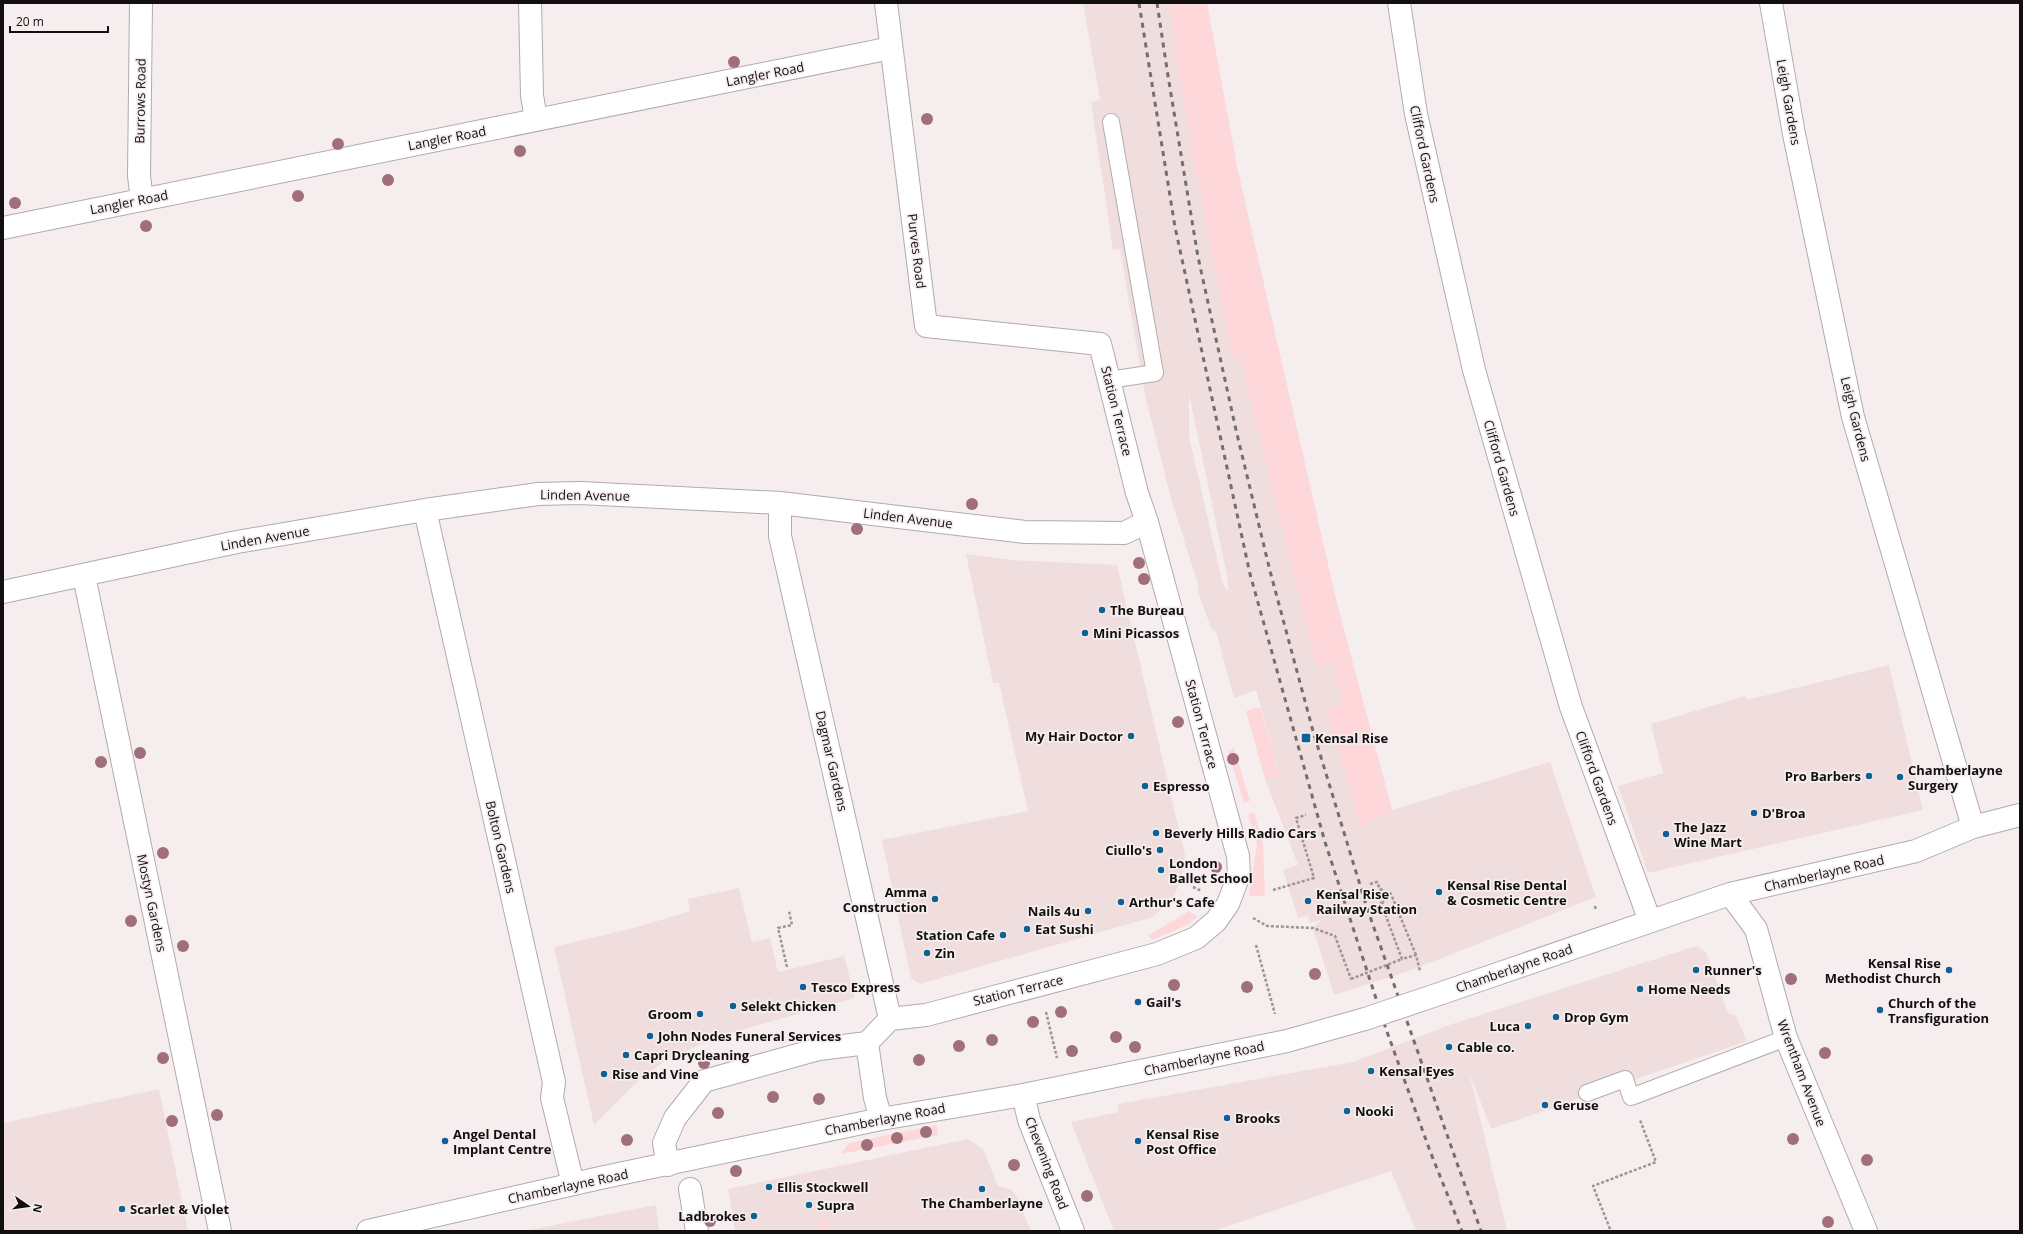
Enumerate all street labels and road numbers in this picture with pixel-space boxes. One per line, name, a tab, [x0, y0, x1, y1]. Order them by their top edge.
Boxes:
street label: Burrows Road	[130, 58, 150, 144]
street label: Langler Road	[724, 58, 806, 90]
street label: Leigh Gardens	[1773, 58, 1805, 146]
street label: Clifford Gardens	[1406, 104, 1444, 204]
street label: Langler Road	[406, 122, 488, 154]
street label: Langler Road	[88, 186, 170, 218]
street label: Purves Road	[903, 212, 931, 290]
street label: Station Terrace	[1097, 364, 1137, 458]
street label: Leigh Gardens	[1837, 375, 1875, 463]
street label: Clifford Gardens	[1480, 418, 1524, 518]
street label: Linden Avenue	[540, 485, 630, 505]
street label: Linden Avenue	[862, 504, 954, 532]
street label: Linden Avenue	[219, 521, 311, 555]
street label: Station Terrace	[1181, 677, 1223, 771]
street label: Dagmar Gardens	[812, 709, 852, 813]
street label: Clifford Gardens	[1572, 728, 1622, 828]
street label: Bolton Gardens	[482, 799, 520, 895]
street label: Chamberlayne Road	[1762, 850, 1886, 896]
street label: Mostyn Gardens	[133, 852, 171, 954]
street label: Chamberlayne Road	[1453, 940, 1575, 996]
street label: Station Terrace	[971, 970, 1065, 1010]
street label: Wrentham Avenue	[1773, 1017, 1831, 1129]
street label: Chamberlayne Road	[1142, 1036, 1266, 1080]
street label: Chamberlayne Road	[823, 1098, 947, 1140]
street label: Chevening Road	[1021, 1114, 1073, 1212]
street label: Chamberlayne Road	[506, 1164, 630, 1208]

